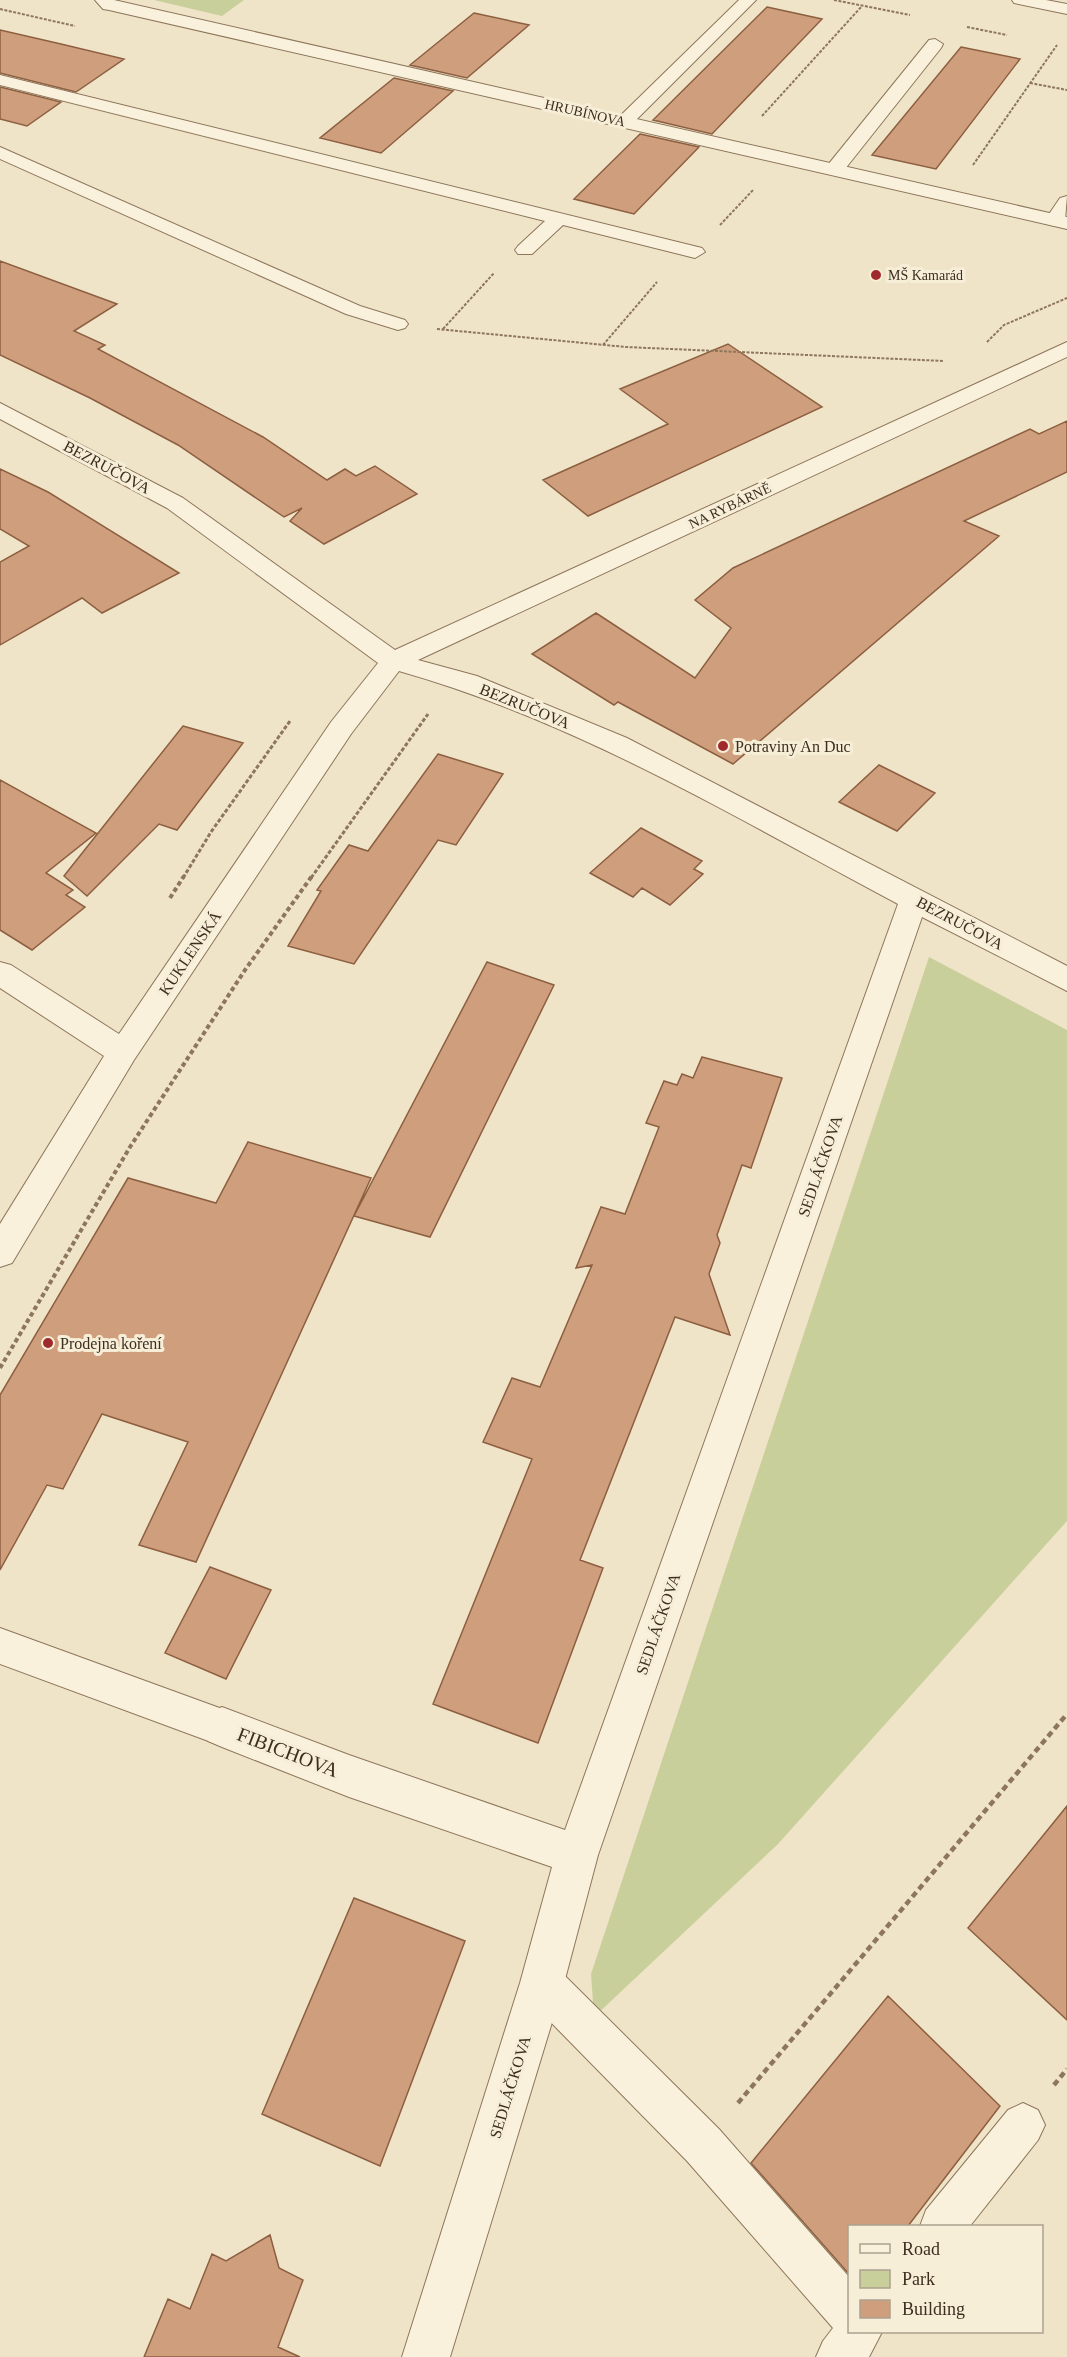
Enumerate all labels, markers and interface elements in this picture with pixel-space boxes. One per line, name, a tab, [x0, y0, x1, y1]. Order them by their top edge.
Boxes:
street label: HRUBÍNOVA	[543, 95, 628, 130]
place label: MŠ Kamarád	[888, 267, 963, 283]
marker: MŠ Kamarád	[869, 268, 883, 282]
street label: BEZRUČOVA	[61, 436, 154, 497]
street label: NA RYBÁRNĚ	[686, 479, 774, 532]
street label: BEZRUČOVA	[477, 679, 573, 732]
place label: Potraviny An Duc	[735, 738, 851, 756]
marker: Potraviny An Duc	[716, 739, 730, 753]
street label: BEZRUČOVA	[914, 892, 1007, 953]
street label: KUKLENSKÁ	[155, 907, 225, 998]
street label: SEDLÁČKOVA	[794, 1112, 845, 1219]
place label: Prodejna koření	[60, 1335, 162, 1353]
marker: Prodejna koření	[41, 1336, 55, 1350]
street label: SEDLÁČKOVA	[632, 1570, 683, 1677]
street label: FIBICHOVA	[234, 1723, 342, 1782]
street label: SEDLÁČKOVA	[485, 2033, 534, 2140]
legend	[848, 2225, 1043, 2333]
text: Road	[902, 2239, 940, 2259]
text: Park	[902, 2269, 935, 2289]
text: Building	[902, 2299, 965, 2319]

